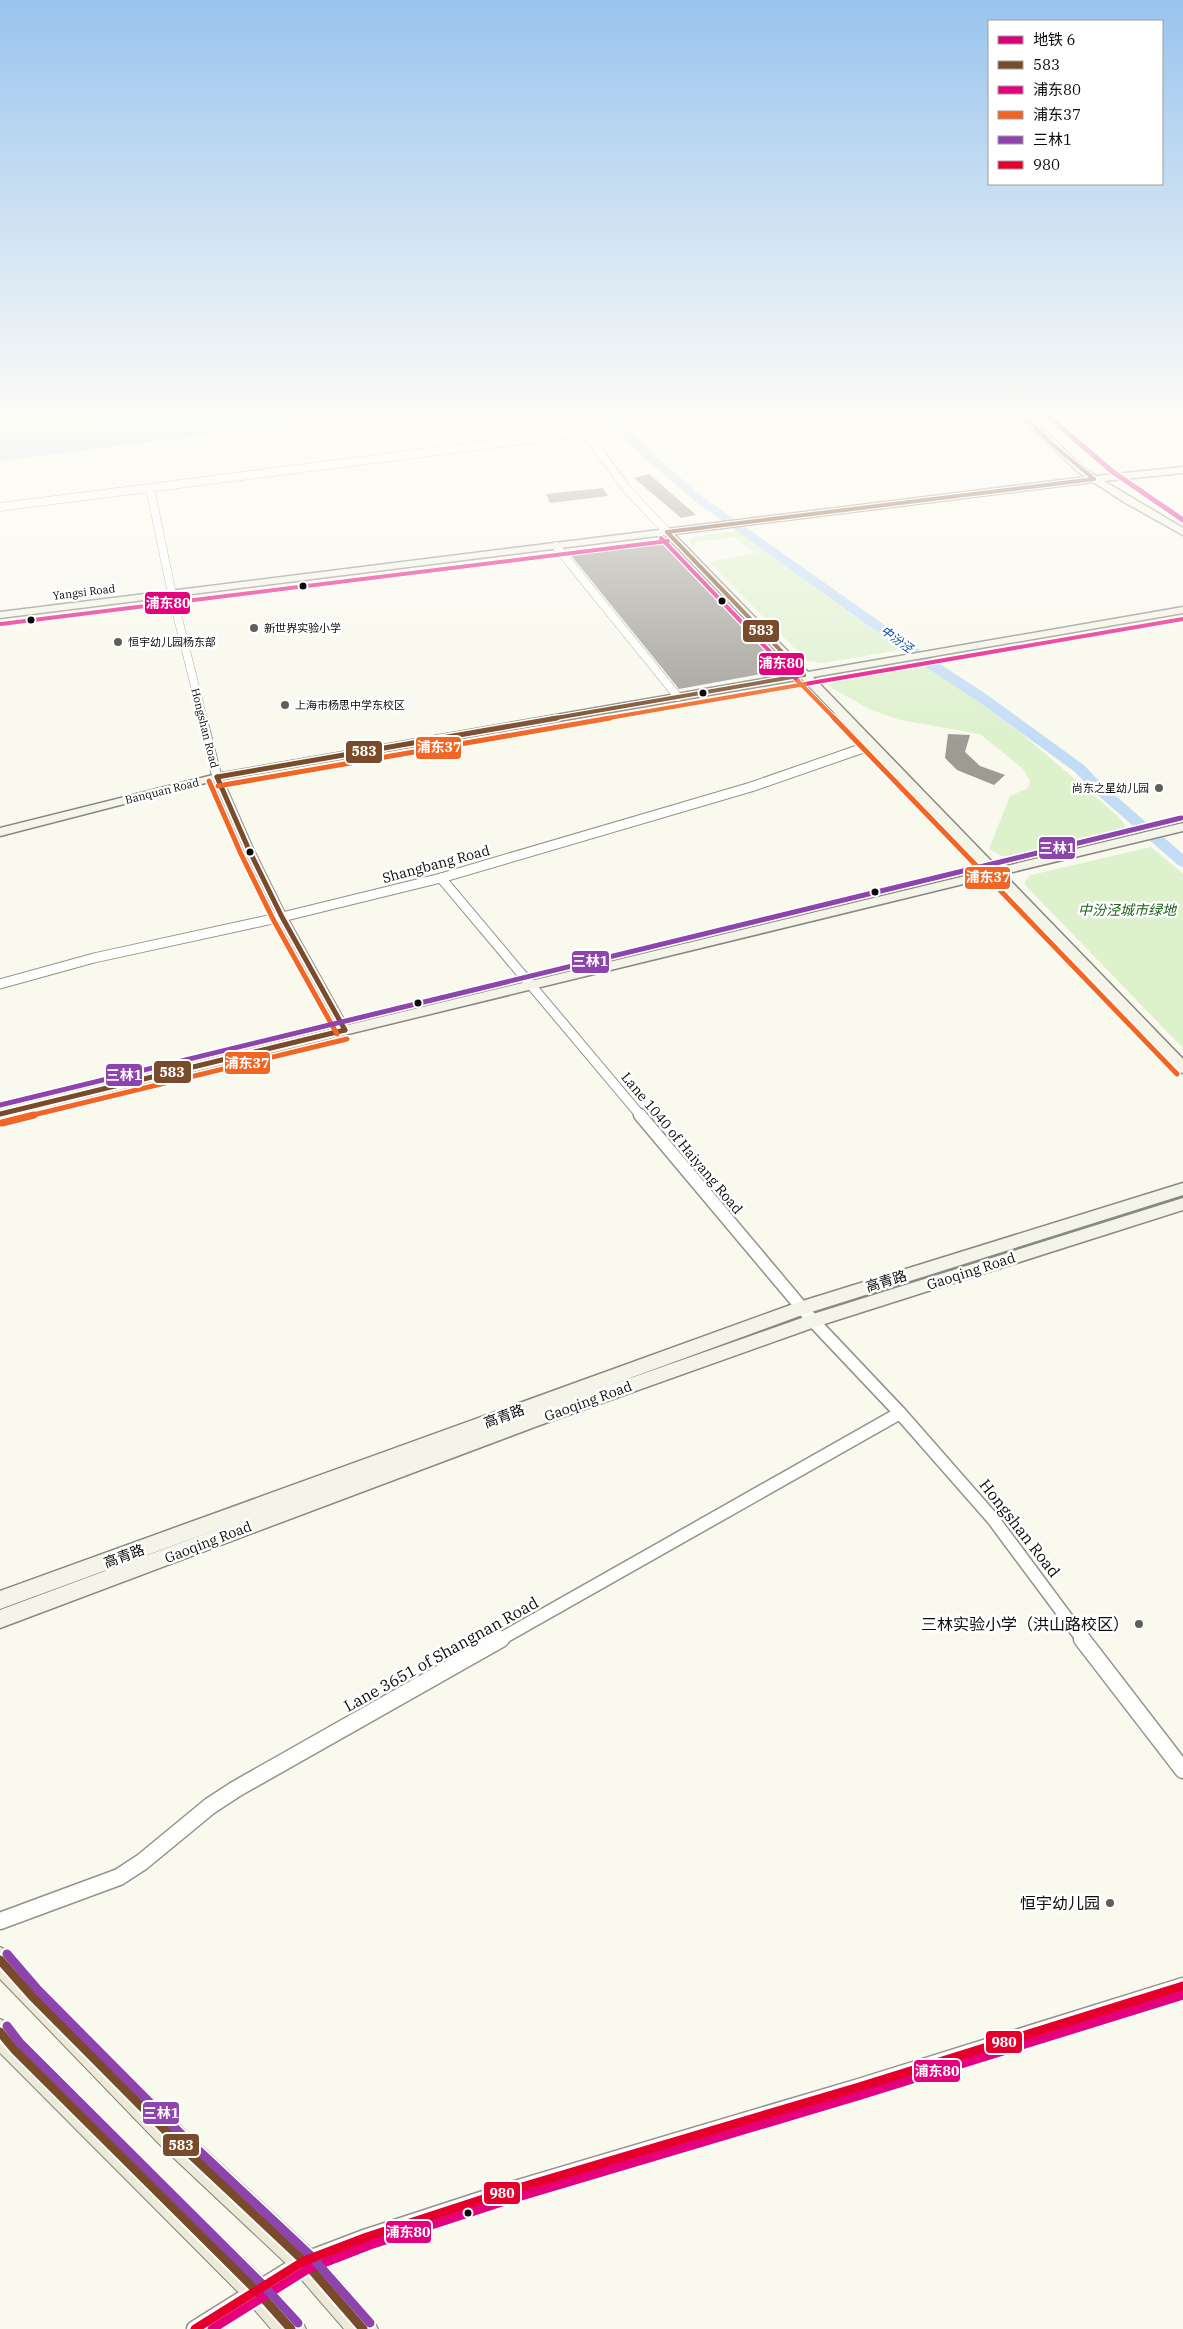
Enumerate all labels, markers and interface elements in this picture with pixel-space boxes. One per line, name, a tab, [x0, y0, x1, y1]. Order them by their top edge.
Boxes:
legend	[988, 20, 1163, 185]
text: 地铁 6	[1033, 30, 1075, 49]
text: 583	[1033, 55, 1060, 74]
text: 浦东80	[1033, 80, 1081, 99]
text: 浦东37	[1033, 105, 1081, 124]
text: 三林1	[1033, 130, 1072, 149]
text: 980	[1033, 155, 1060, 174]
street label: Yangsi Road	[52, 581, 116, 603]
unlabelled marker	[298, 581, 308, 591]
line badge: 浦东80	[144, 591, 191, 615]
text: 浦东80	[146, 594, 190, 612]
unlabelled marker	[717, 596, 727, 606]
unlabelled marker	[26, 615, 36, 625]
line badge: 583	[742, 619, 780, 643]
place label: 新世界实验小学	[264, 621, 341, 635]
text: 583	[748, 621, 774, 639]
marker: 新世界实验小学	[248, 622, 260, 634]
water label: 中汾泾	[878, 623, 917, 656]
place label: 恒宇幼儿园杨东部	[128, 635, 216, 649]
marker: 恒宇幼儿园杨东部	[112, 636, 124, 648]
line badge: 浦东80	[758, 652, 805, 676]
text: 浦东80	[759, 654, 803, 672]
street label: Hongshan Road	[188, 687, 222, 770]
unlabelled marker	[698, 688, 708, 698]
place label: 上海市杨思中学东校区	[295, 698, 405, 712]
marker: 上海市杨思中学东校区	[279, 699, 291, 711]
line badge: 浦东37	[415, 736, 462, 760]
text: 浦东37	[417, 738, 461, 756]
line badge: 583	[345, 740, 383, 764]
text: 583	[351, 742, 377, 760]
street label: Banquan Road	[124, 775, 201, 807]
place label: 尚东之星幼儿园	[1072, 781, 1149, 795]
marker: 尚东之星幼儿园	[1153, 782, 1165, 794]
line badge: 三林1	[1038, 836, 1076, 860]
text: 三林1	[1039, 839, 1075, 857]
street label: Shangbang Road	[380, 841, 492, 887]
unlabelled marker	[245, 847, 255, 857]
line badge: 浦东37	[964, 866, 1011, 890]
text: 浦东37	[966, 868, 1010, 886]
unlabelled marker	[870, 887, 880, 897]
park label: 中汾泾城市绿地	[1078, 901, 1178, 919]
line badge: 三林1	[571, 950, 610, 974]
text: 三林1	[572, 952, 608, 970]
unlabelled marker	[413, 998, 423, 1008]
line badge: 浦东37	[224, 1051, 271, 1075]
text: 浦东37	[225, 1054, 269, 1072]
line badge: 583	[153, 1060, 192, 1084]
line badge: 三林1	[105, 1063, 143, 1087]
text: 583	[159, 1063, 185, 1081]
text: 三林1	[106, 1066, 142, 1084]
street label: Lane 1040 of Haiyang Road	[617, 1068, 747, 1218]
street label: Gaoqing Road	[925, 1248, 1018, 1294]
street label: 高青路	[863, 1266, 909, 1296]
street label: Gaoqing Road	[542, 1377, 635, 1425]
street label: 高青路	[481, 1400, 527, 1432]
street label: Hongshan Road	[975, 1475, 1065, 1581]
street label: Gaoqing Road	[162, 1517, 255, 1567]
street label: 高青路	[101, 1540, 147, 1572]
street label: Lane 3651 of Shangnan Road	[340, 1592, 542, 1716]
place label: 三林实验小学（洪山路校区）	[921, 1614, 1129, 1634]
marker: 三林实验小学（洪山路校区）	[1133, 1618, 1145, 1630]
place label: 恒宇幼儿园	[1020, 1893, 1100, 1913]
marker: 恒宇幼儿园	[1104, 1897, 1116, 1909]
line badge: 980	[985, 2030, 1023, 2054]
text: 980	[991, 2033, 1017, 2051]
line badge: 浦东80	[913, 2059, 961, 2083]
text: 浦东80	[915, 2062, 959, 2080]
line badge: 三林1	[142, 2101, 180, 2125]
text: 三林1	[143, 2104, 179, 2122]
line badge: 583	[162, 2133, 200, 2157]
text: 583	[168, 2136, 194, 2154]
line badge: 980	[483, 2181, 521, 2205]
text: 980	[489, 2184, 515, 2202]
unlabelled marker	[463, 2208, 473, 2218]
line badge: 浦东80	[385, 2220, 432, 2244]
text: 浦东80	[386, 2223, 430, 2241]

